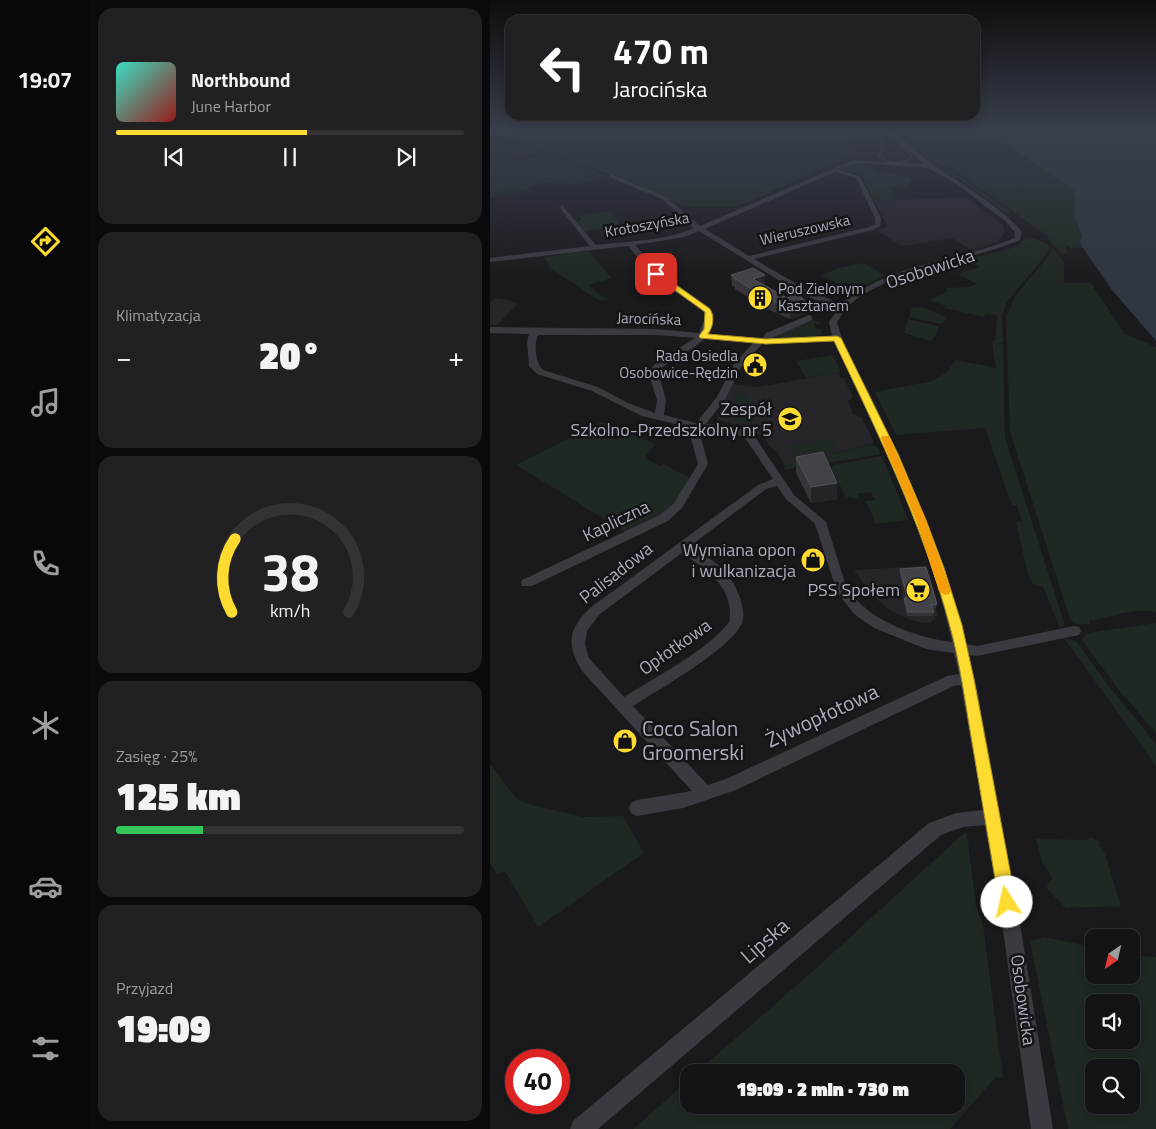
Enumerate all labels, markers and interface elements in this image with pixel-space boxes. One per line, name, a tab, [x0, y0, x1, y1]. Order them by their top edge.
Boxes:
text: 470 m	[613, 24, 709, 78]
icon: left	[530, 35, 595, 100]
text: 19:07	[18, 63, 72, 97]
text: Northbound	[191, 65, 291, 94]
text: Jarocińska	[613, 72, 707, 106]
text: June Harbor	[191, 94, 271, 118]
icon: previous	[160, 143, 188, 171]
icon: pause	[276, 143, 304, 171]
icon: next	[392, 143, 420, 171]
street label: Krotoszyńska	[603, 206, 691, 243]
street label: Wieruszowska	[758, 208, 853, 251]
icon: directions	[28, 224, 63, 259]
street label: Osobowicka	[882, 242, 978, 296]
pin	[635, 253, 677, 295]
icon: arrive	[642, 260, 670, 288]
place label: Pod Zielonym Kasztanem	[778, 277, 864, 317]
building icon: Pod Zielonym Kasztanem	[747, 285, 773, 311]
text: Klimatyzacja	[116, 303, 201, 327]
street label: Jarocińska	[616, 306, 682, 331]
text: 20°	[259, 326, 321, 384]
text: −	[116, 335, 132, 378]
text: +	[448, 335, 464, 378]
place label: Rada Osiedla Osobowice-Rędzin	[619, 344, 738, 384]
public building icon: Rada Osiedla Osobowice-Rędzin	[742, 352, 768, 378]
icon: music	[28, 385, 63, 420]
place label: Zespół Szkolno-Przedszkolny nr 5	[571, 395, 772, 443]
school or university icon: Zespół Szkolno-Przedszkolny nr 5	[777, 406, 803, 432]
street label: Kapliczna	[578, 493, 654, 548]
text: 38	[261, 532, 319, 611]
street label: Palisadowa	[573, 535, 658, 610]
place label: Wymiana opon i wulkanizacja	[683, 536, 796, 584]
icon: phone	[28, 546, 63, 581]
shop icon: Wymiana opon i wulkanizacja	[800, 547, 826, 573]
place label: PSS Społem	[807, 576, 900, 603]
supermarket icon: PSS Społem	[905, 577, 931, 603]
text: km/h	[270, 597, 310, 624]
street label: Opłotkowa	[633, 612, 717, 681]
street label: Żywopłotowa	[760, 675, 884, 755]
icon: climate	[28, 708, 63, 743]
place label: Coco Salon Groomerski	[642, 712, 744, 768]
shop icon: Coco Salon Groomerski	[612, 728, 638, 754]
text: Zasięg · 25%	[116, 744, 197, 768]
text: 125 km	[116, 767, 241, 825]
icon: car	[28, 869, 63, 904]
position arrow	[980, 875, 1032, 927]
street label: Lipska	[733, 909, 796, 971]
north arrow	[1085, 929, 1140, 984]
map controls	[1085, 929, 1140, 1114]
street label: Osobowicka	[1004, 953, 1043, 1047]
text: Przyjazd	[116, 976, 173, 1000]
button: sound	[1085, 994, 1140, 1049]
text: 19:09	[116, 999, 211, 1057]
icon: filters	[28, 1031, 63, 1066]
speed limit sign: 40	[505, 1049, 570, 1114]
button: search	[1085, 1059, 1140, 1114]
text: 19:09 · 2 min · 730 m	[736, 1074, 909, 1103]

